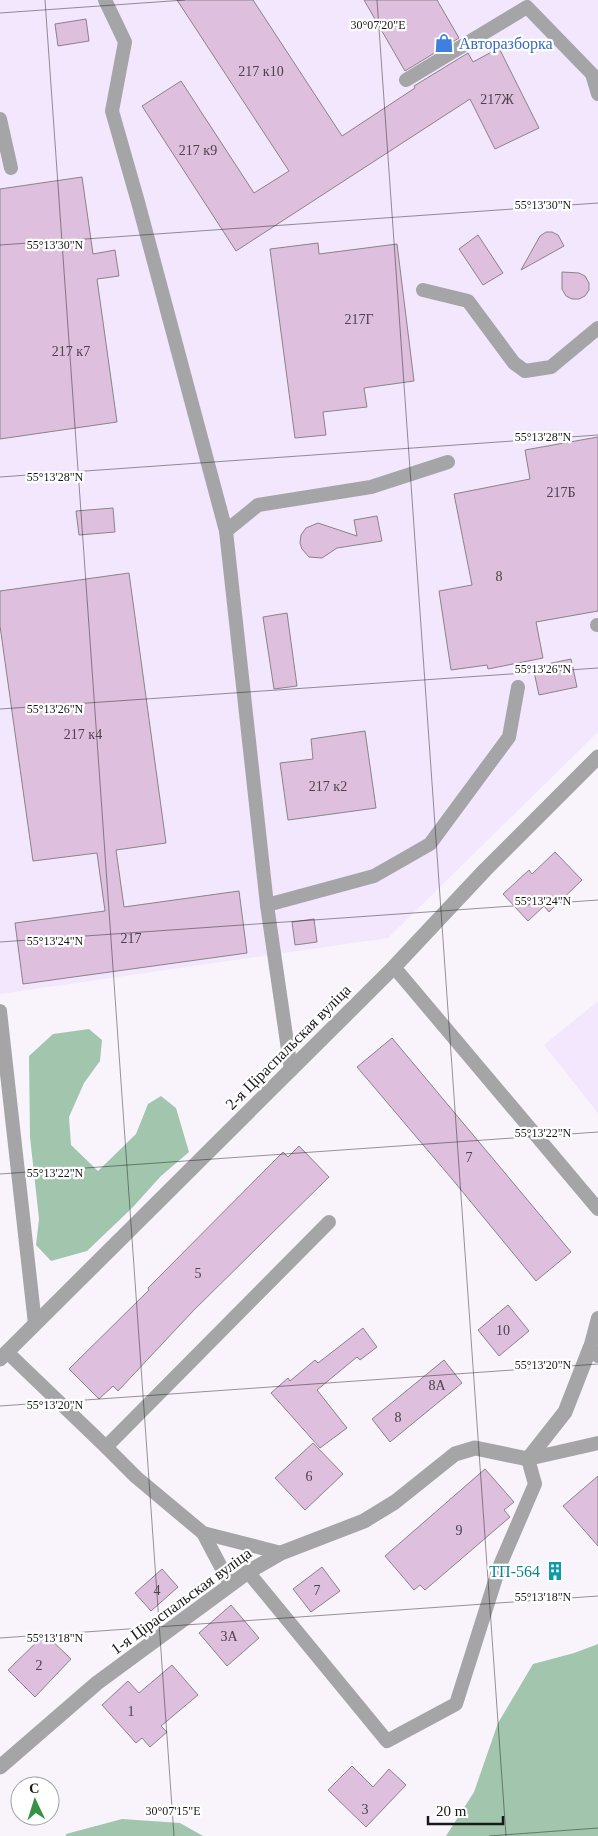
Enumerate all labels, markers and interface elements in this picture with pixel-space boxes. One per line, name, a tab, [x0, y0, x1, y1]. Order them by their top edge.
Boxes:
text: 30°07'20"E	[350, 18, 406, 32]
shop icon: Авторазборка	[433, 32, 455, 54]
place label: Авторазборка	[459, 35, 553, 53]
house number: 217 к10	[238, 64, 284, 79]
house number: 217Ж	[480, 92, 514, 107]
house number: 217 к9	[179, 143, 217, 158]
text: 55°13'30"N	[515, 198, 572, 212]
text: 55°13'30"N	[27, 238, 84, 252]
house number: 217Г	[344, 312, 374, 327]
house number: 217 к7	[52, 344, 90, 359]
text: 55°13'28"N	[515, 430, 572, 444]
text: 55°13'28"N	[27, 470, 84, 484]
house number: 217Б	[546, 485, 576, 500]
house number: 8	[496, 569, 503, 584]
text: 55°13'26"N	[515, 662, 572, 676]
text: 55°13'26"N	[27, 702, 84, 716]
house number: 217 к4	[64, 727, 102, 742]
house number: 217 к2	[309, 779, 347, 794]
text: 55°13'24"N	[515, 894, 572, 908]
house number: 217	[121, 931, 142, 946]
text: 55°13'24"N	[27, 934, 84, 948]
street label: 2-я Ціраспальская вуліца	[222, 981, 355, 1114]
text: 55°13'22"N	[515, 1126, 572, 1140]
house number: 7	[466, 1150, 473, 1165]
text: 55°13'22"N	[27, 1166, 84, 1180]
house number: 5	[195, 1266, 202, 1281]
house number: 10	[496, 1323, 510, 1338]
text: 55°13'20"N	[515, 1358, 572, 1372]
house number: 8А	[428, 1378, 446, 1393]
text: 55°13'20"N	[27, 1398, 84, 1412]
house number: 8	[395, 1410, 402, 1425]
house number: 6	[306, 1469, 313, 1484]
house number: 9	[456, 1523, 463, 1538]
street label: 1-я Ціраспальская вуліца	[107, 1544, 255, 1658]
building icon: ТП-564	[544, 1560, 566, 1582]
place label: ТП-564	[489, 1563, 540, 1580]
house number: 4	[154, 1583, 161, 1598]
house number: 7	[314, 1583, 321, 1598]
text: 55°13'18"N	[515, 1590, 572, 1604]
house number: 3А	[220, 1629, 238, 1644]
text: 55°13'18"N	[27, 1631, 84, 1645]
house number: 2	[36, 1658, 43, 1673]
house number: 1	[128, 1704, 135, 1719]
north arrow	[10, 1776, 60, 1826]
text: С	[29, 1781, 40, 1796]
scale bar	[428, 1794, 503, 1826]
house number: 3	[362, 1802, 369, 1817]
text: 20 m	[436, 1803, 467, 1819]
text: 30°07'15"E	[145, 1804, 201, 1818]

